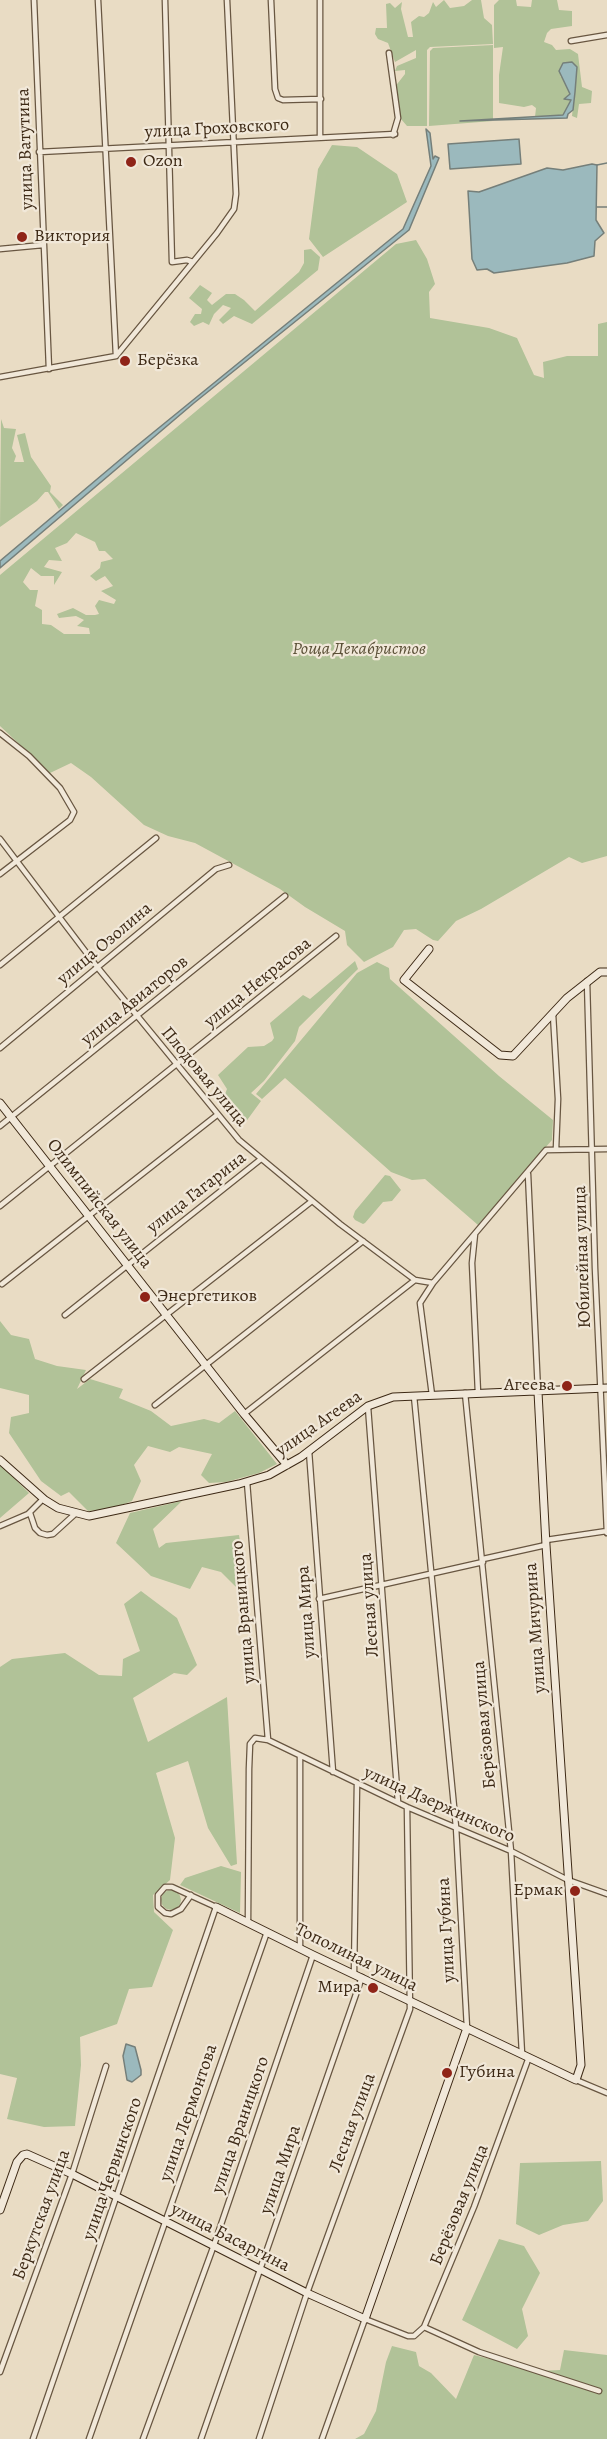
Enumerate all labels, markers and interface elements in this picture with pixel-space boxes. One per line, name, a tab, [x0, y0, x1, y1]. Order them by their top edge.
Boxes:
street label: улица Ватутина	[13, 88, 39, 210]
street label: улица Гроховского	[144, 114, 290, 144]
place label: Ozon	[143, 151, 183, 173]
marker: Ozon	[124, 155, 138, 169]
place label: Виктория	[34, 226, 110, 248]
marker: Виктория	[15, 230, 29, 244]
place label: Берёзка	[137, 350, 199, 372]
marker: Берёзка	[118, 354, 132, 368]
park label: Роща Декабристов	[292, 639, 426, 661]
street label: улица Озолина	[53, 898, 157, 990]
street label: улица Некрасова	[200, 933, 316, 1033]
street label: улица Авиаторов	[77, 951, 193, 1051]
street label: Плодовая улица	[156, 1023, 252, 1131]
street label: Олимпийская улица	[42, 1135, 156, 1273]
street label: улица Гагарина	[143, 1147, 251, 1239]
street label: Юбилейная улица	[570, 1185, 596, 1329]
place label: Энергетиков	[157, 1286, 257, 1308]
marker: Энергетиков	[138, 1290, 152, 1304]
place label: Агеева	[504, 1375, 555, 1397]
marker: Агеева	[560, 1379, 574, 1393]
street label: улица Агеева	[272, 1386, 366, 1462]
street label: улица Враницкого	[227, 1540, 261, 1684]
street label: Лесная улица	[356, 1552, 384, 1658]
street label: улица Мичурина	[521, 1562, 551, 1694]
street label: улица Мира	[293, 1565, 321, 1659]
street label: Берёзовая улица	[469, 1660, 501, 1790]
street label: улица Дзержинского	[360, 1762, 518, 1848]
street label: улица Губина	[433, 1877, 461, 1983]
place label: Ермак	[513, 1880, 563, 1902]
marker: Ермак	[568, 1884, 582, 1898]
street label: Тополиная улица	[291, 1919, 421, 1997]
place label: Мира	[318, 1977, 361, 1999]
marker: Мира	[366, 1981, 380, 1995]
street label: улица Лермонтова	[155, 2041, 223, 2185]
street label: улица Враницкого	[207, 2054, 275, 2196]
place label: Губина	[459, 2062, 515, 2084]
marker: Губина	[440, 2066, 454, 2080]
street label: Лесная улица	[325, 2070, 381, 2176]
street label: улица Червинского	[78, 2095, 148, 2243]
street label: улица Мира	[256, 2123, 306, 2217]
street label: Берёзовая улица	[426, 2141, 494, 2269]
street label: Беркутская улица	[8, 2147, 76, 2283]
street label: улица Басаргина	[167, 2199, 293, 2277]

